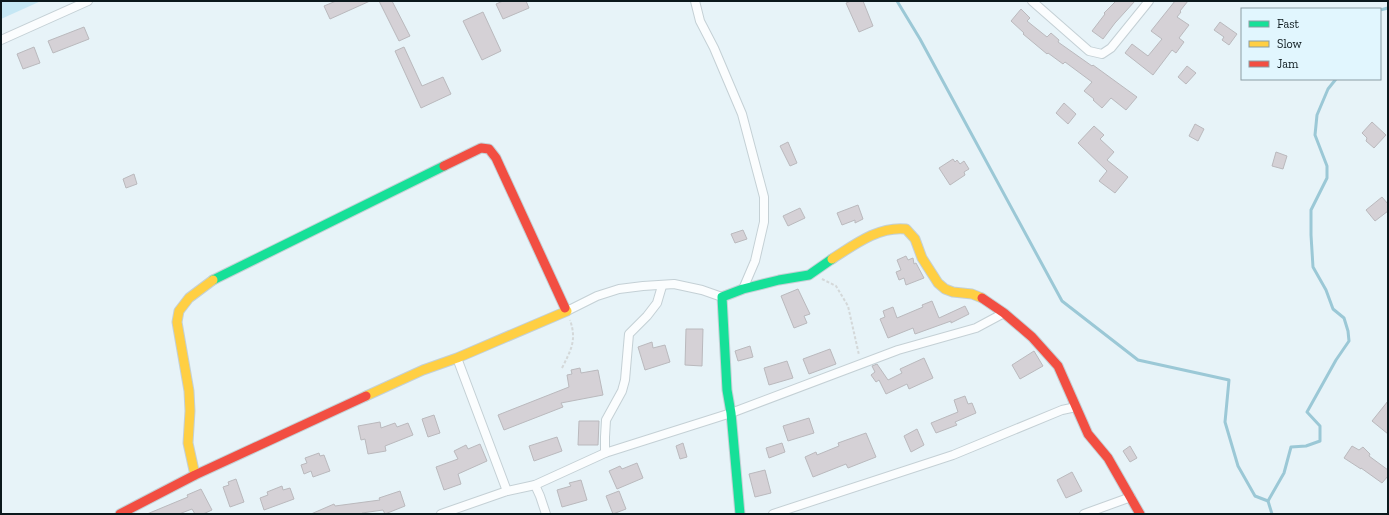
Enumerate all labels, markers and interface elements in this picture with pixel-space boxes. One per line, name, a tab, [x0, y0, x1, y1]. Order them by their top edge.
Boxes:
legend	[1241, 8, 1381, 80]
text: Fast	[1277, 17, 1300, 31]
text: Slow	[1277, 37, 1303, 51]
text: Jam	[1277, 57, 1299, 71]

